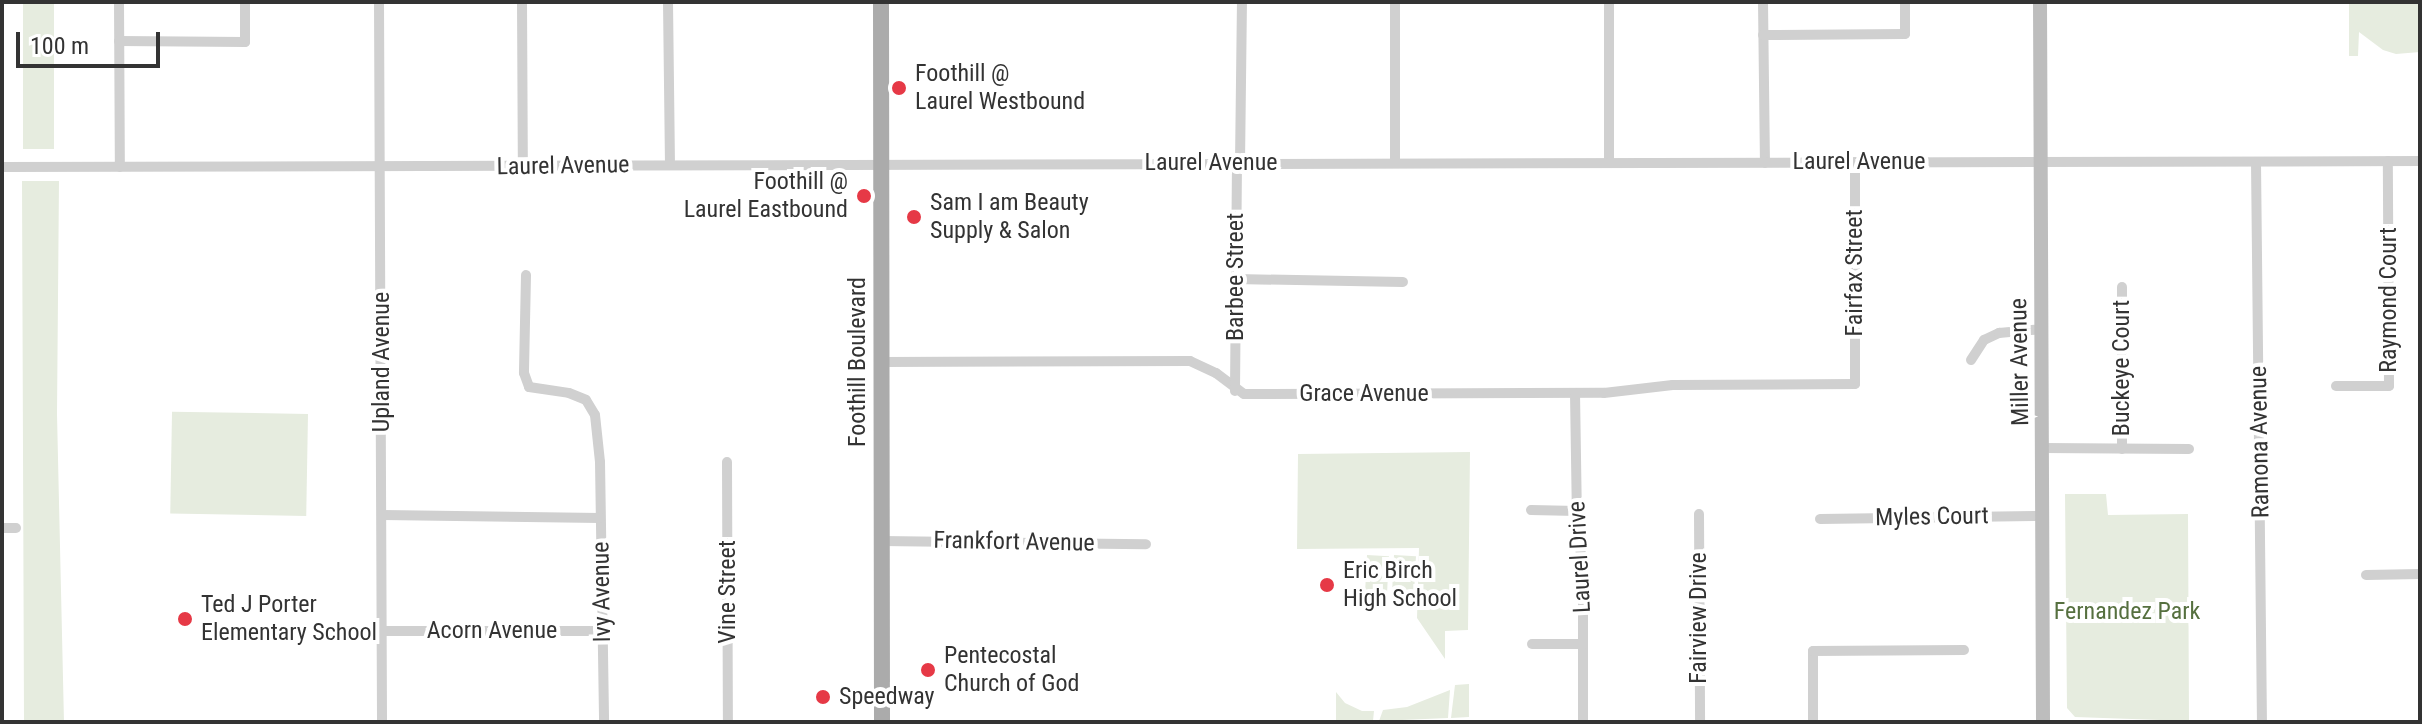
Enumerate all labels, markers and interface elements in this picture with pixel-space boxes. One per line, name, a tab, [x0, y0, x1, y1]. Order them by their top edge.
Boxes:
scale bar	[20, 16, 164, 66]
text: 100 m	[30, 32, 89, 60]
place label: Foothill @ Laurel Westbound	[915, 60, 1085, 116]
marker: Foothill @ Laurel Westbound	[890, 79, 908, 97]
street label: Laurel Avenue	[1793, 148, 1925, 176]
street label: Laurel Avenue	[1145, 149, 1277, 177]
street label: Laurel Avenue	[496, 150, 630, 182]
place label: Foothill @ Laurel Eastbound	[684, 168, 848, 224]
marker: Foothill @ Laurel Eastbound	[855, 187, 873, 205]
place label: Sam I am Beauty Supply & Salon	[930, 189, 1089, 245]
marker: Sam I am Beauty Supply & Salon	[905, 208, 923, 226]
street label: Fairfax Street	[1841, 209, 1869, 337]
street label: Barbee Street	[1222, 213, 1250, 341]
street label: Raymond Court	[2375, 227, 2403, 373]
street label: Foothill Boulevard	[844, 277, 872, 447]
street label: Upland Avenue	[368, 292, 396, 432]
street label: Miller Avenue	[2004, 298, 2036, 426]
street label: Buckeye Court	[2108, 300, 2136, 436]
street label: Ramona Avenue	[2244, 366, 2276, 518]
street label: Grace Avenue	[1299, 380, 1429, 408]
street label: Laurel Drive	[1563, 500, 1597, 614]
street label: Myles Court	[1875, 502, 1989, 532]
street label: Frankfort Avenue	[933, 526, 1095, 558]
street label: Vine Street	[714, 540, 742, 644]
street label: Ivy Avenue	[587, 541, 617, 643]
street label: Fairview Drive	[1685, 552, 1713, 684]
place label: Eric Birch High School	[1343, 557, 1457, 613]
marker: Eric Birch High School	[1318, 576, 1336, 594]
place label: Ted J Porter Elementary School	[201, 591, 377, 647]
park label: Fernandez Park	[2054, 598, 2200, 626]
marker: Ted J Porter Elementary School	[176, 610, 194, 628]
street label: Acorn Avenue	[427, 617, 557, 645]
place label: Pentecostal Church of God	[944, 642, 1079, 698]
marker: Pentecostal Church of God	[919, 661, 937, 679]
place label: Speedway	[839, 683, 935, 711]
marker: Speedway	[814, 688, 832, 706]

